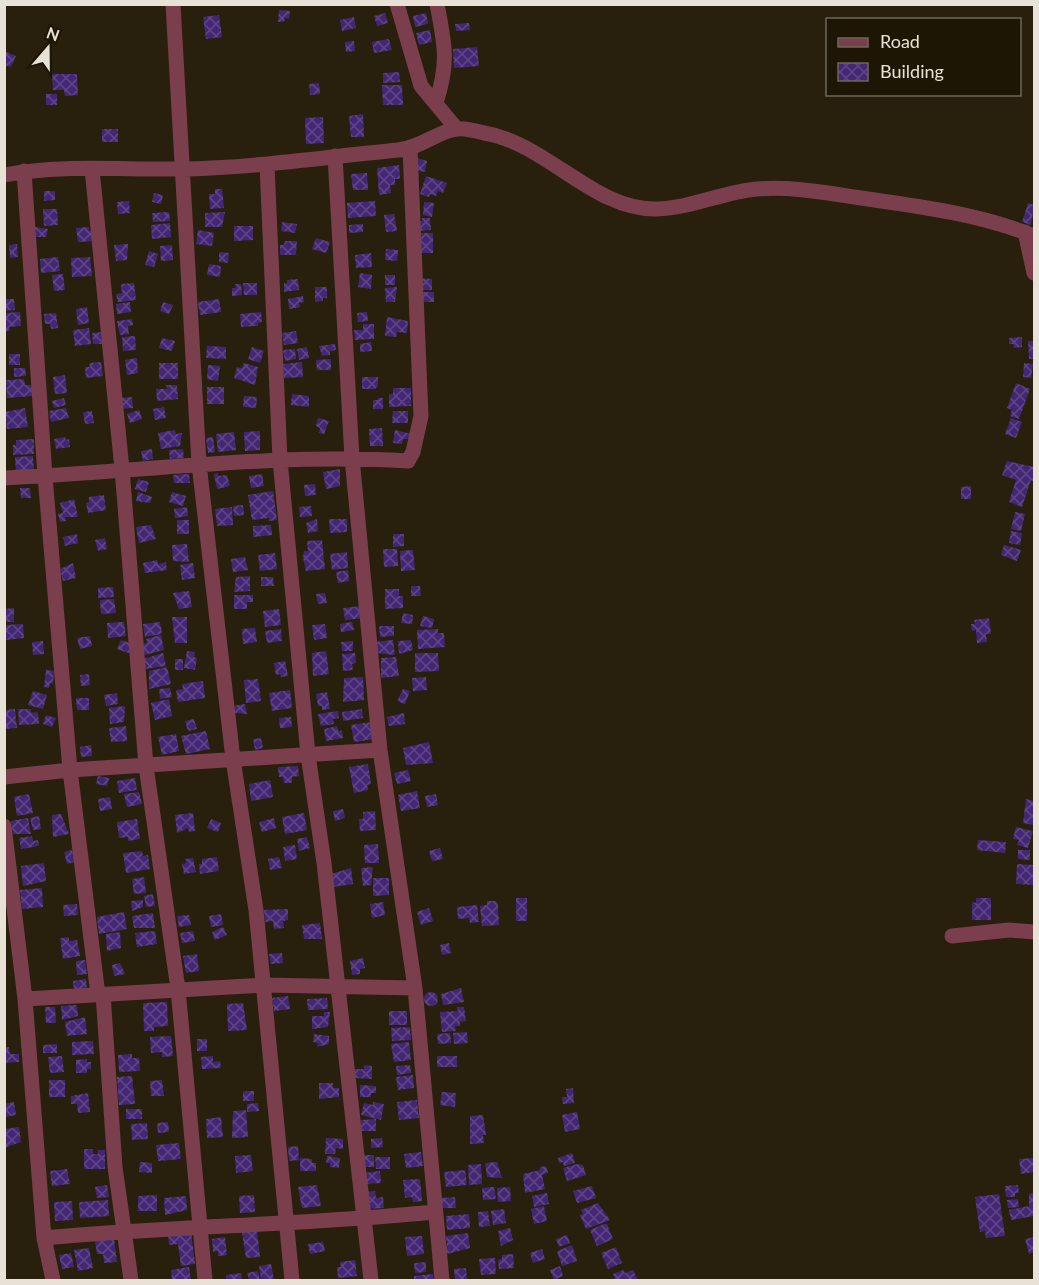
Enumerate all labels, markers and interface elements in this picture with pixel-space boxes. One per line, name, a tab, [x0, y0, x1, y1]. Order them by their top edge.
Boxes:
north arrow	[18, 18, 78, 78]
legend	[826, 18, 1021, 96]
text: N	[44, 22, 62, 44]
text: Road	[880, 30, 920, 52]
text: Building	[880, 60, 944, 82]

